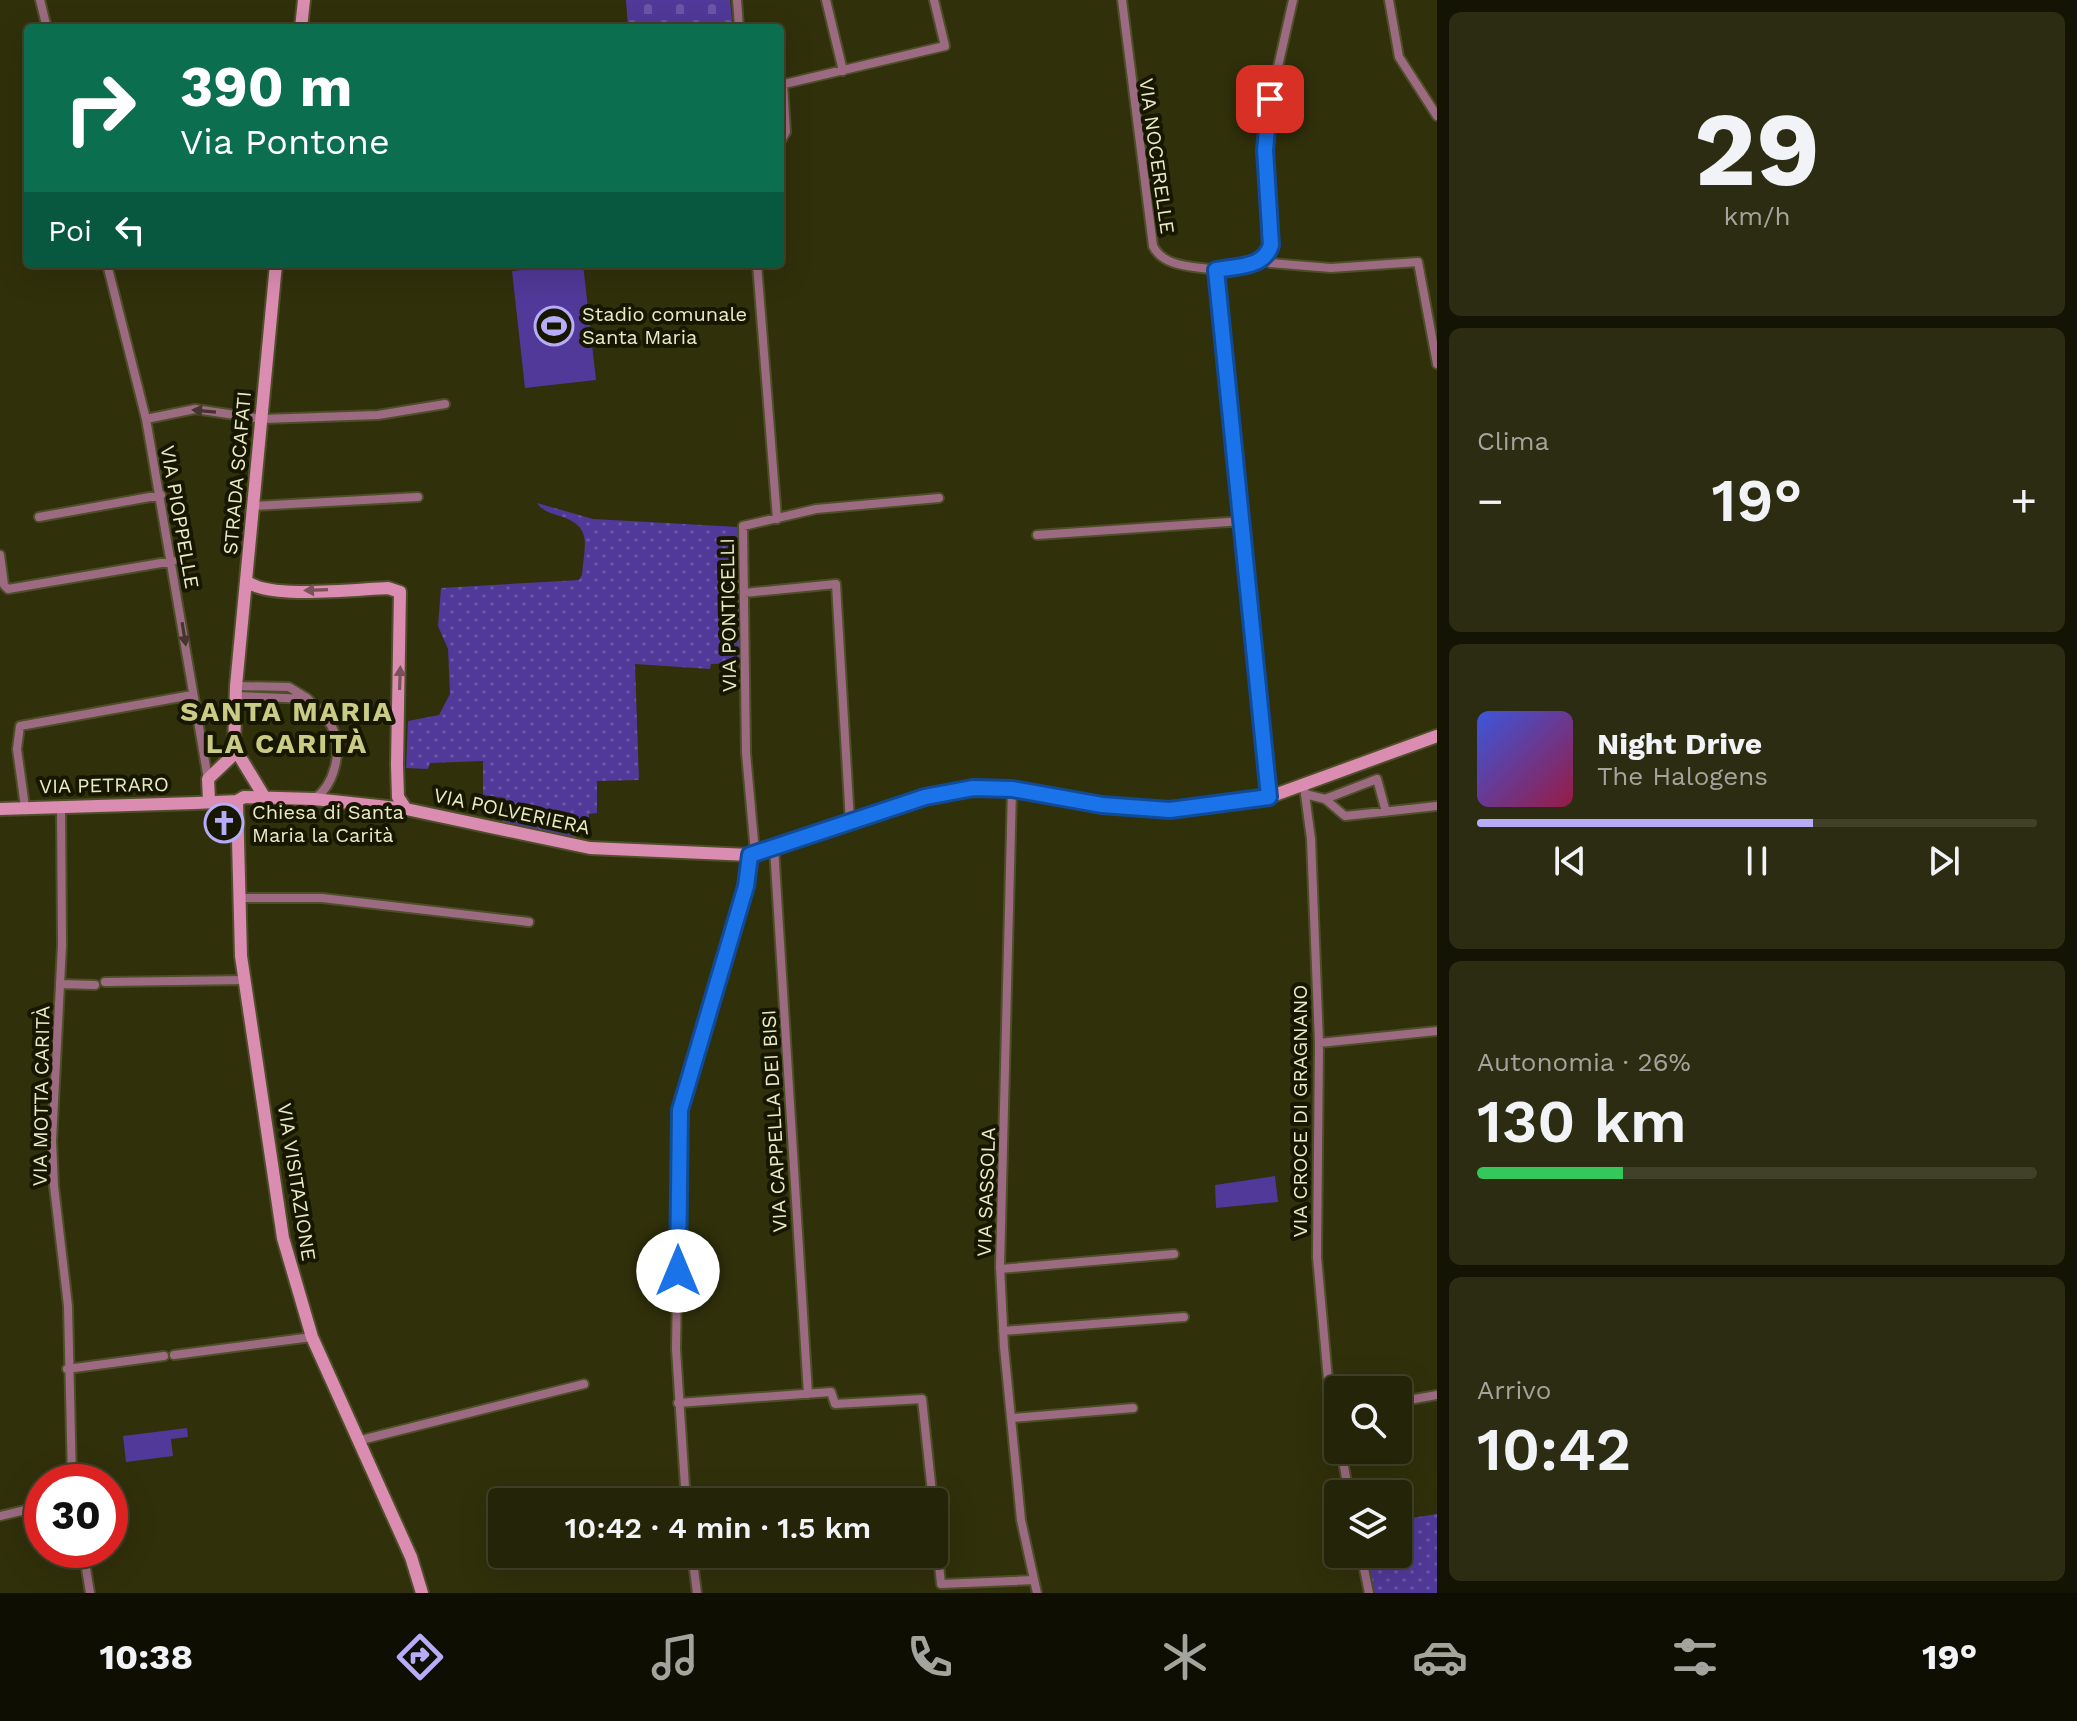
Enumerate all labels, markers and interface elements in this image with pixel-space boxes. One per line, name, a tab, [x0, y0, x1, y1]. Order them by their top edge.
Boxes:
text: 390 m	[180, 54, 352, 120]
icon: right	[48, 56, 152, 160]
pin	[1236, 65, 1304, 133]
street label: VIA NOCERELLE	[1134, 77, 1180, 235]
icon: arrive	[1248, 77, 1292, 121]
text: 29	[1694, 88, 1820, 210]
text: Via Pontone	[180, 121, 390, 163]
text: km/h	[1724, 201, 1790, 231]
icon: left	[108, 208, 152, 252]
text: Poi	[48, 213, 92, 248]
place label: Stadio comunale Santa Maria	[582, 302, 747, 349]
sports icon: Stadio comunale Santa Maria	[533, 305, 575, 347]
street label: STRADA SCAFATI	[218, 390, 256, 556]
one-way arrow	[191, 404, 216, 417]
text: Clima	[1477, 426, 1549, 456]
street label: VIA PIOPPELLE	[156, 444, 204, 590]
text: 19°	[1712, 465, 1802, 536]
text: −	[1477, 475, 1504, 527]
text: +	[2010, 475, 2037, 527]
street label: VIA PONTICELLI	[715, 538, 741, 692]
one-way arrow	[303, 584, 328, 597]
one-way arrow	[178, 621, 191, 646]
one-way arrow	[393, 665, 406, 690]
district label: SANTA MARIA LA CARITÀ	[180, 695, 394, 760]
text: Night Drive	[1597, 726, 1762, 761]
text: The Halogens	[1597, 761, 1768, 791]
street label: VIA PETRARO	[39, 772, 169, 798]
street label: VIA POLVERIERA	[432, 783, 592, 839]
place label: Chiesa di Santa Maria la Carità	[252, 800, 404, 847]
church icon: Chiesa di Santa Maria la Carità	[203, 802, 245, 844]
icon: previous	[1548, 839, 1592, 883]
icon: pause	[1735, 839, 1779, 883]
icon: next	[1922, 839, 1966, 883]
street label: VIA CROCE DI GRAGNANO	[1288, 985, 1312, 1237]
street label: VIA MOTTA CARITÀ	[27, 1005, 55, 1187]
street label: VIA CAPPELLA DEI BISI	[756, 1009, 792, 1233]
text: Autonomia · 26%	[1477, 1047, 1691, 1077]
text: 130 km	[1477, 1086, 1687, 1157]
street label: VIA VISITAZIONE	[273, 1101, 321, 1263]
street label: VIA SASSOLA	[972, 1127, 1000, 1257]
position arrow	[636, 1229, 720, 1313]
text: Arrivo	[1477, 1375, 1551, 1405]
map controls	[1324, 1376, 1412, 1568]
button: search	[1324, 1376, 1412, 1464]
text: 10:42	[1477, 1414, 1631, 1485]
speed limit sign: 30	[24, 1464, 128, 1568]
button: layers	[1324, 1480, 1412, 1568]
text: 10:42 · 4 min · 1.5 km	[565, 1510, 871, 1545]
icon: directions	[392, 1629, 448, 1685]
icon: music	[647, 1629, 703, 1685]
icon: phone	[902, 1629, 958, 1685]
icon: climate	[1157, 1629, 1213, 1685]
icon: car	[1412, 1629, 1468, 1685]
icon: filters	[1667, 1629, 1723, 1685]
text: 10:38	[99, 1636, 193, 1678]
text: 19°	[1922, 1636, 1977, 1678]

